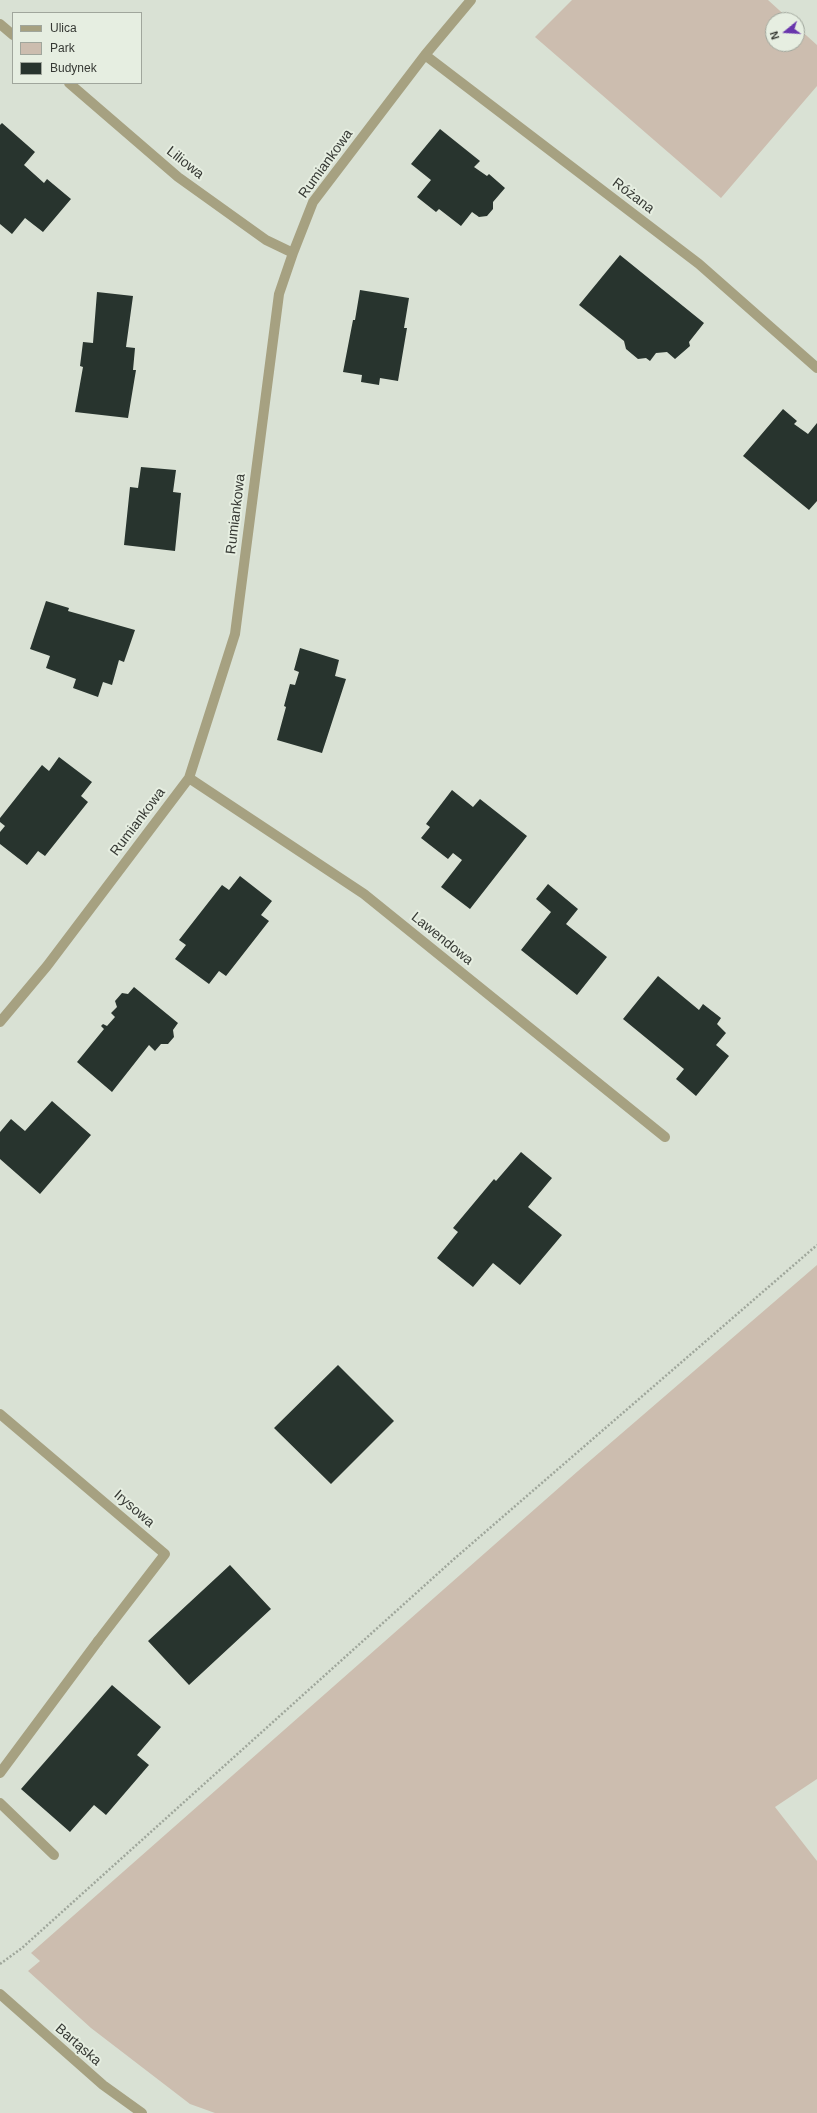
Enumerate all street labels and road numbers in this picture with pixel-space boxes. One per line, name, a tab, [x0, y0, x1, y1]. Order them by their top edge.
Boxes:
street label: Rumiankowa	[295, 126, 357, 202]
street label: Liliowa	[163, 143, 207, 183]
street label: Różana	[609, 175, 657, 217]
street label: Rumiankowa	[223, 473, 249, 555]
street label: Rumiankowa	[107, 785, 169, 859]
street label: Lawendowa	[408, 909, 476, 969]
street label: Irysowa	[110, 1487, 158, 1531]
street label: Bartąska	[52, 2021, 104, 2069]

